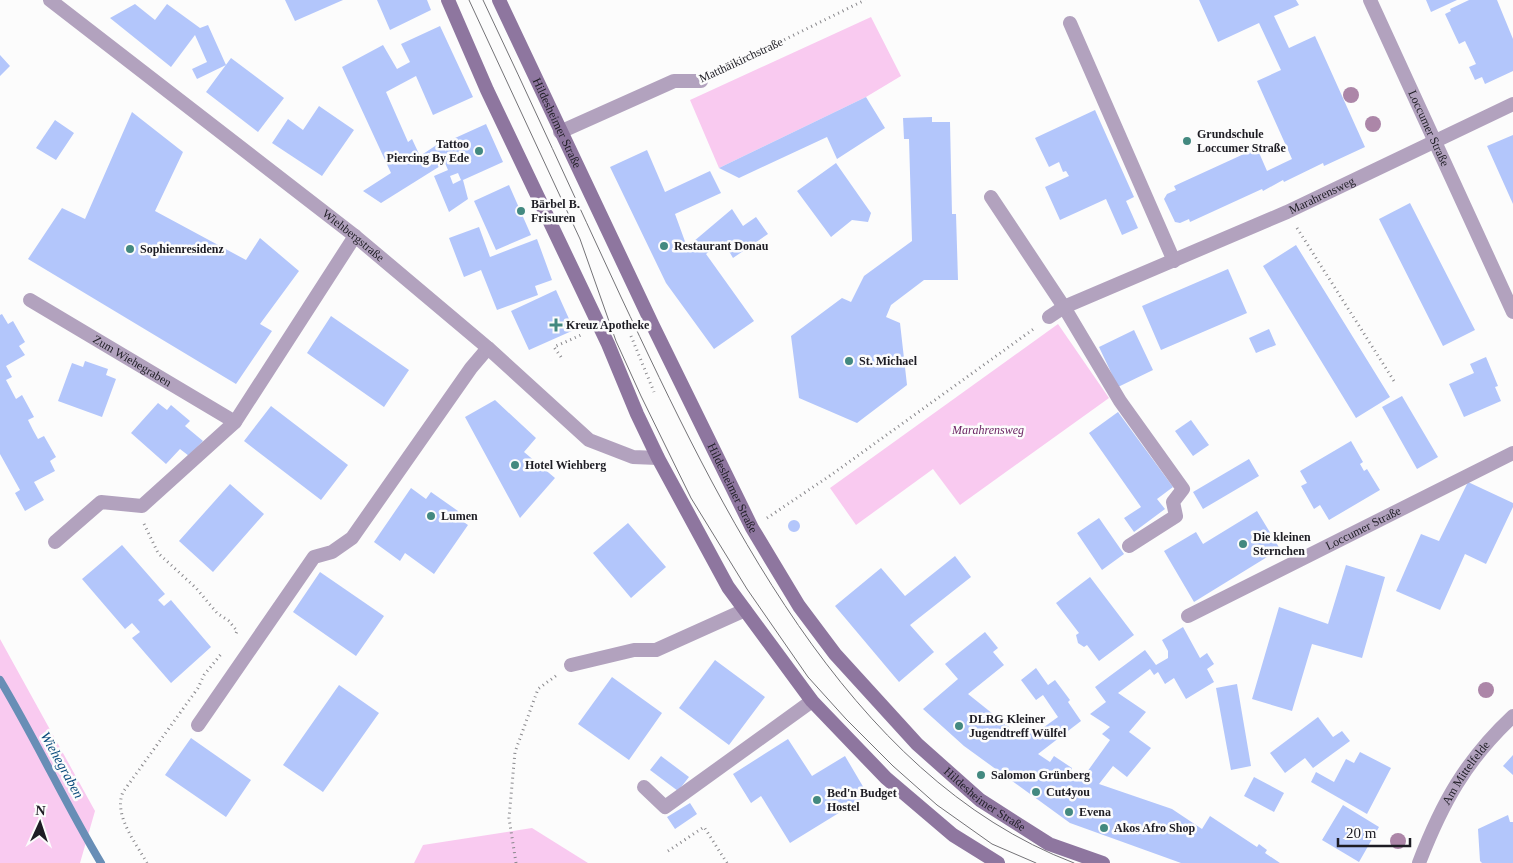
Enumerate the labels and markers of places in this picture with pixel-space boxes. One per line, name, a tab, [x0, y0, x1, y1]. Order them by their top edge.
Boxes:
place label: Grundschule Loccumer Straße	[1197, 127, 1286, 155]
marker: Grundschule Loccumer Straße	[1181, 135, 1193, 147]
place label: Tattoo Piercing By Ede	[387, 137, 470, 165]
marker: Tattoo Piercing By Ede	[473, 145, 485, 157]
place label: Bärbel B. Frisuren	[531, 197, 580, 225]
marker: Bärbel B. Frisuren	[515, 205, 527, 217]
place label: Restaurant Donau	[674, 239, 769, 253]
marker: Restaurant Donau	[658, 240, 670, 252]
place label: Sophienresidenz	[140, 242, 224, 256]
marker: Sophienresidenz	[124, 243, 136, 255]
place label: Kreuz Apotheke	[566, 318, 650, 332]
marker: Kreuz Apotheke	[550, 319, 562, 331]
place label: St. Michael	[859, 354, 918, 368]
marker: St. Michael	[843, 355, 855, 367]
place label: Hotel Wiehberg	[525, 458, 606, 472]
marker: Hotel Wiehberg	[509, 459, 521, 471]
place label: Lumen	[441, 509, 478, 523]
marker: Lumen	[425, 510, 437, 522]
place label: Die kleinen Sternchen	[1253, 530, 1311, 558]
marker: Die kleinen Sternchen	[1237, 538, 1249, 550]
place label: DLRG Kleiner Jugendtreff Wülfel	[969, 712, 1067, 740]
marker: DLRG Kleiner Jugendtreff Wülfel	[953, 720, 965, 732]
place label: Salomon Grünberg	[991, 768, 1090, 782]
marker: Salomon Grünberg	[975, 769, 987, 781]
place label: Cut4you	[1046, 785, 1090, 799]
place label: Bed'n Budget Hostel	[827, 786, 897, 814]
marker: Cut4you	[1030, 786, 1042, 798]
marker: Bed'n Budget Hostel	[811, 794, 823, 806]
place label: Evena	[1079, 805, 1111, 819]
marker: Evena	[1063, 806, 1075, 818]
place label: Akos Afro Shop	[1114, 821, 1195, 835]
marker: Akos Afro Shop	[1098, 822, 1110, 834]

